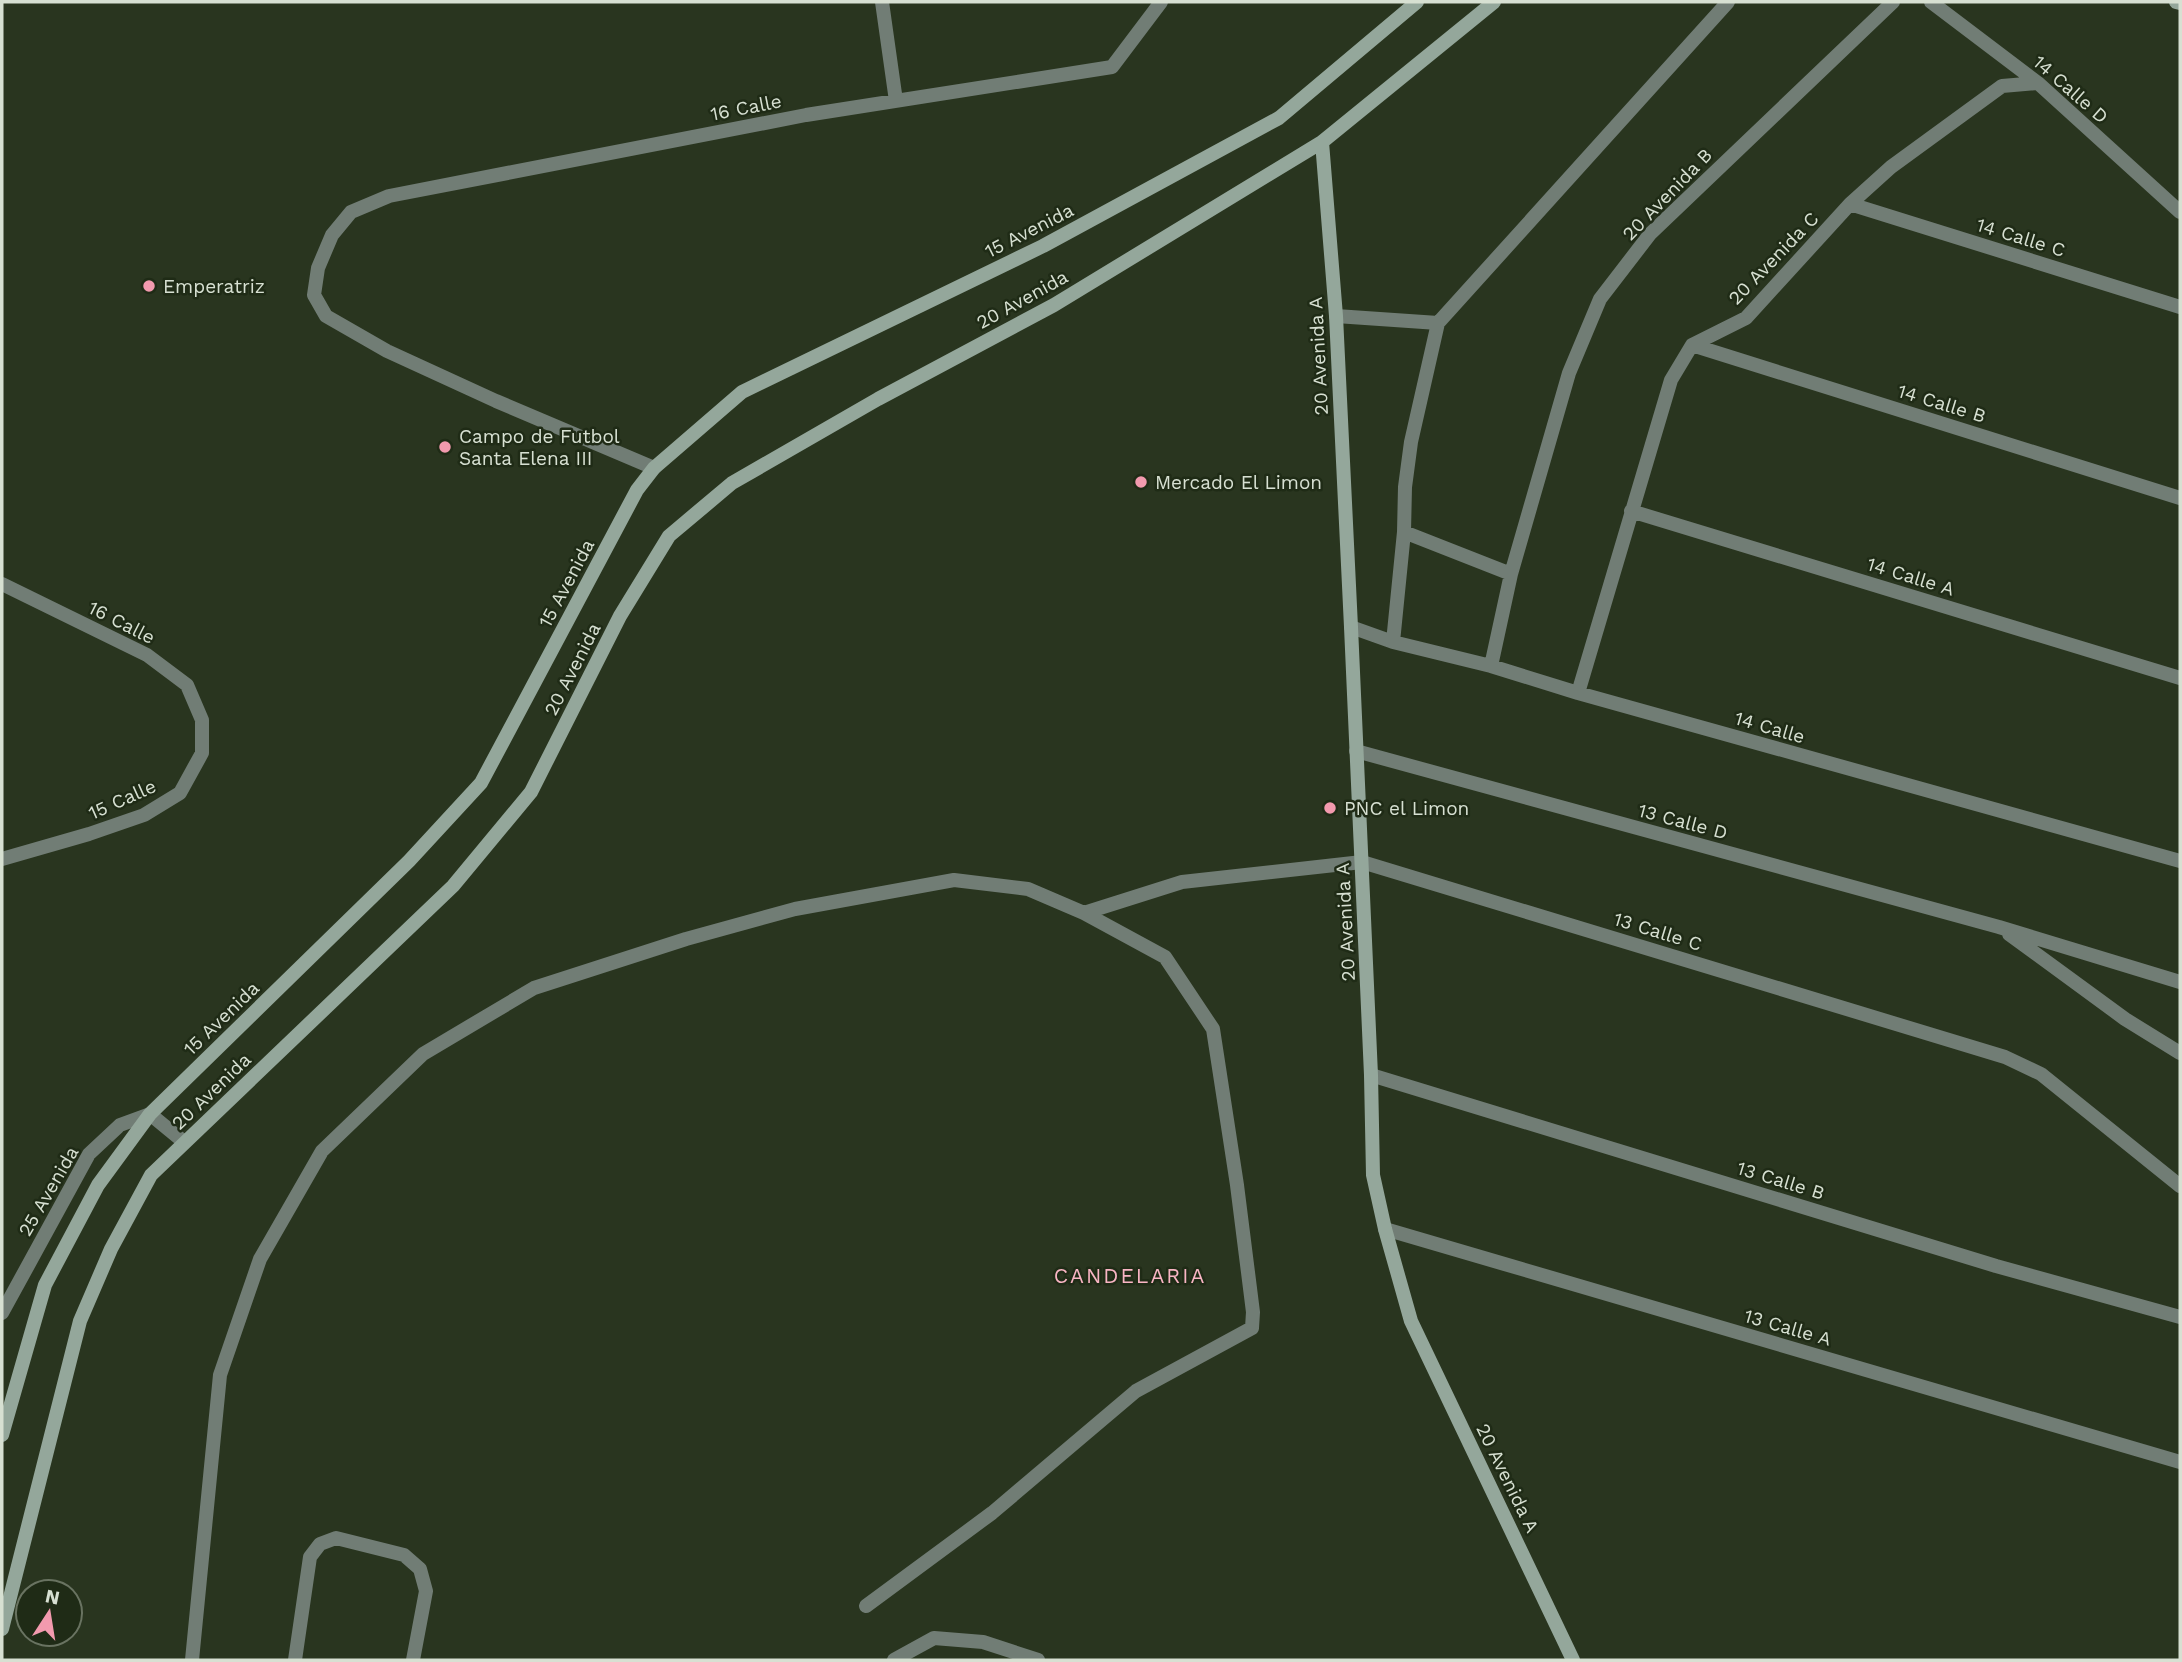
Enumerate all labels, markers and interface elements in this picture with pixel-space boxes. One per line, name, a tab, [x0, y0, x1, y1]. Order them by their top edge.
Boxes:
street label: 14 Calle D	[2028, 50, 2113, 128]
street label: 16 Calle	[709, 89, 784, 126]
street label: 20 Avenida B	[1618, 143, 1717, 245]
street label: 15 Avenida	[981, 198, 1078, 263]
street label: 20 Avenida C	[1723, 207, 1823, 309]
street label: 14 Calle C	[1974, 213, 2068, 262]
street label: 20 Avenida	[973, 265, 1072, 334]
place label: Emperatriz	[163, 275, 265, 298]
marker: Emperatriz	[141, 278, 157, 294]
street label: 20 Avenida A	[1304, 296, 1333, 416]
street label: 14 Calle B	[1895, 379, 1989, 428]
place label: Campo de Futbol Santa Elena III	[459, 425, 620, 470]
marker: Campo de Futbol Santa Elena III	[437, 439, 453, 455]
place label: Mercado El Limon	[1155, 471, 1322, 494]
marker: Mercado El Limon	[1133, 474, 1149, 490]
street label: 15 Avenida	[534, 535, 599, 631]
street label: 14 Calle A	[1864, 552, 1958, 601]
street label: 16 Calle	[85, 596, 159, 649]
street label: 20 Avenida	[539, 619, 606, 719]
street label: 14 Calle	[1732, 707, 1808, 748]
street label: 15 Calle	[85, 774, 159, 824]
place label: PNC el Limon	[1344, 797, 1469, 820]
street label: 13 Calle D	[1636, 799, 1730, 844]
marker: PNC el Limon	[1322, 800, 1338, 816]
street label: 20 Avenida A	[1331, 862, 1360, 982]
street label: 13 Calle C	[1611, 907, 1705, 956]
street label: 15 Avenida	[179, 976, 264, 1060]
street label: 20 Avenida	[167, 1048, 256, 1135]
street label: 25 Avenida	[13, 1142, 84, 1240]
street label: 13 Calle B	[1734, 1156, 1827, 1205]
district label: CANDELARIA	[1054, 1263, 1206, 1288]
street label: 13 Calle A	[1742, 1304, 1835, 1351]
street label: 20 Avenida A	[1471, 1420, 1544, 1537]
north arrow	[14, 1578, 84, 1648]
text: N	[43, 1584, 62, 1610]

